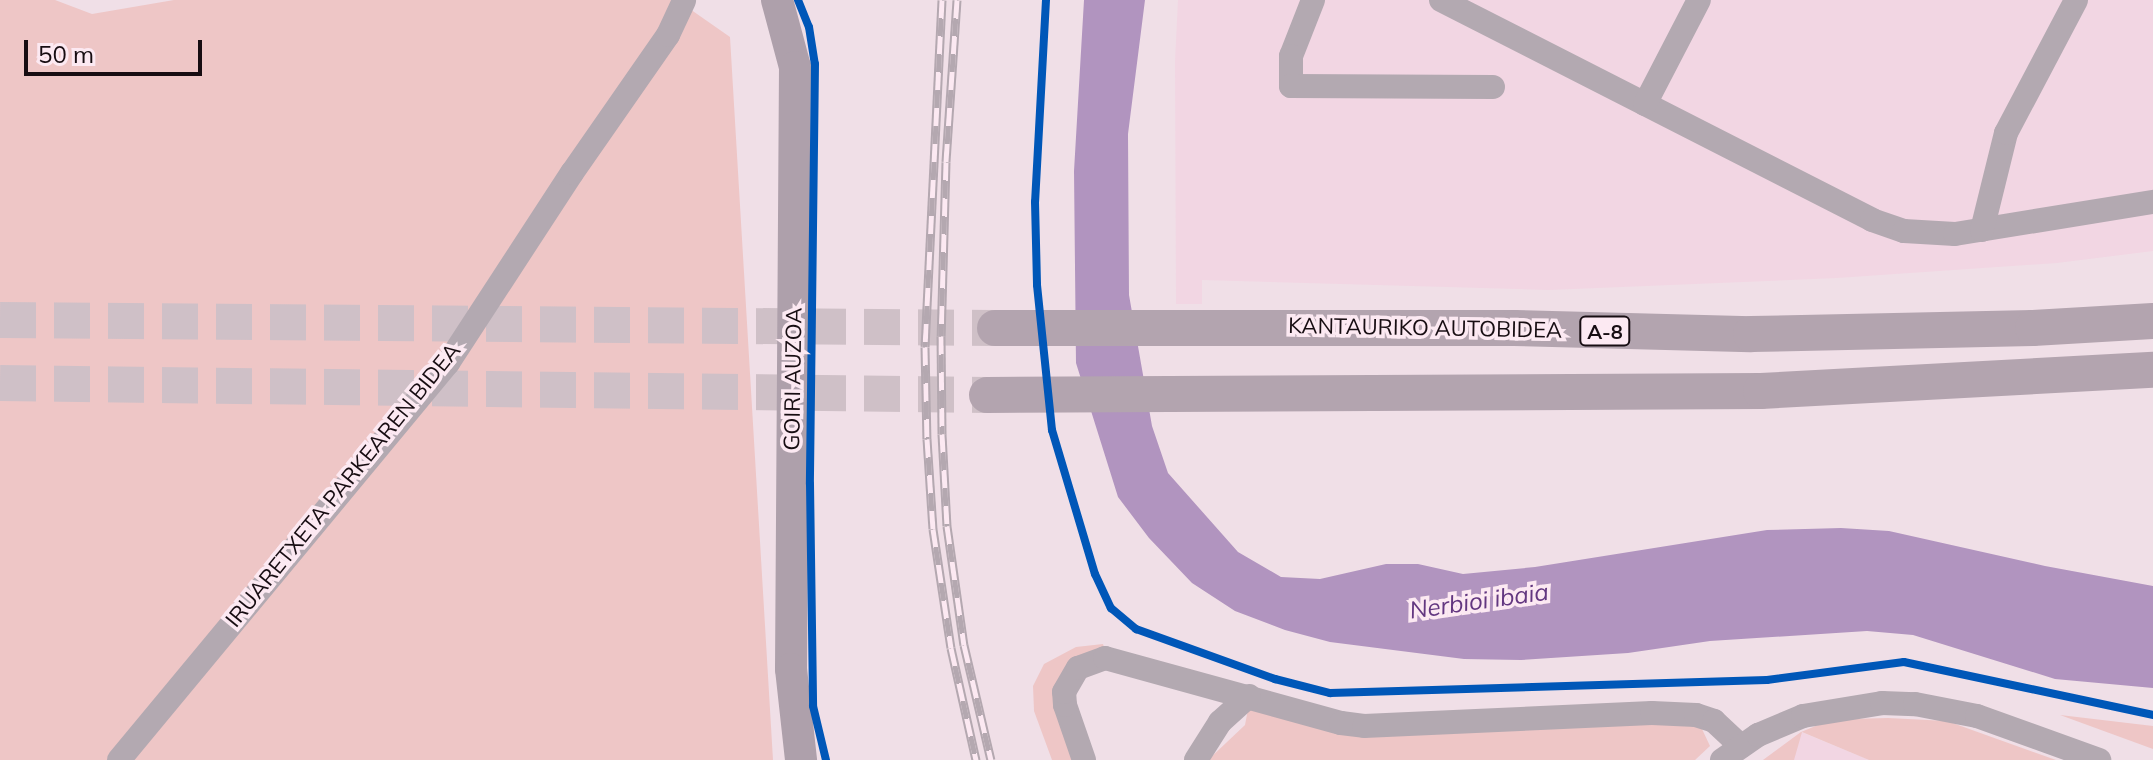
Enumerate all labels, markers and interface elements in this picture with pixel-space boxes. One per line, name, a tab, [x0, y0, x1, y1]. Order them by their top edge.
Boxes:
scale bar	[28, 24, 206, 74]
text: 50 m	[38, 39, 94, 69]
street label: GOIRI AUZOA	[779, 307, 807, 451]
street label: KANTAURIKO AUTOBIDEA	[1288, 312, 1562, 344]
road number: A-8	[1579, 315, 1631, 347]
street label: IRUARETXETA PARKEAREN BIDEA	[220, 338, 466, 632]
water label: Nerbioi ibaia	[1408, 577, 1550, 625]

